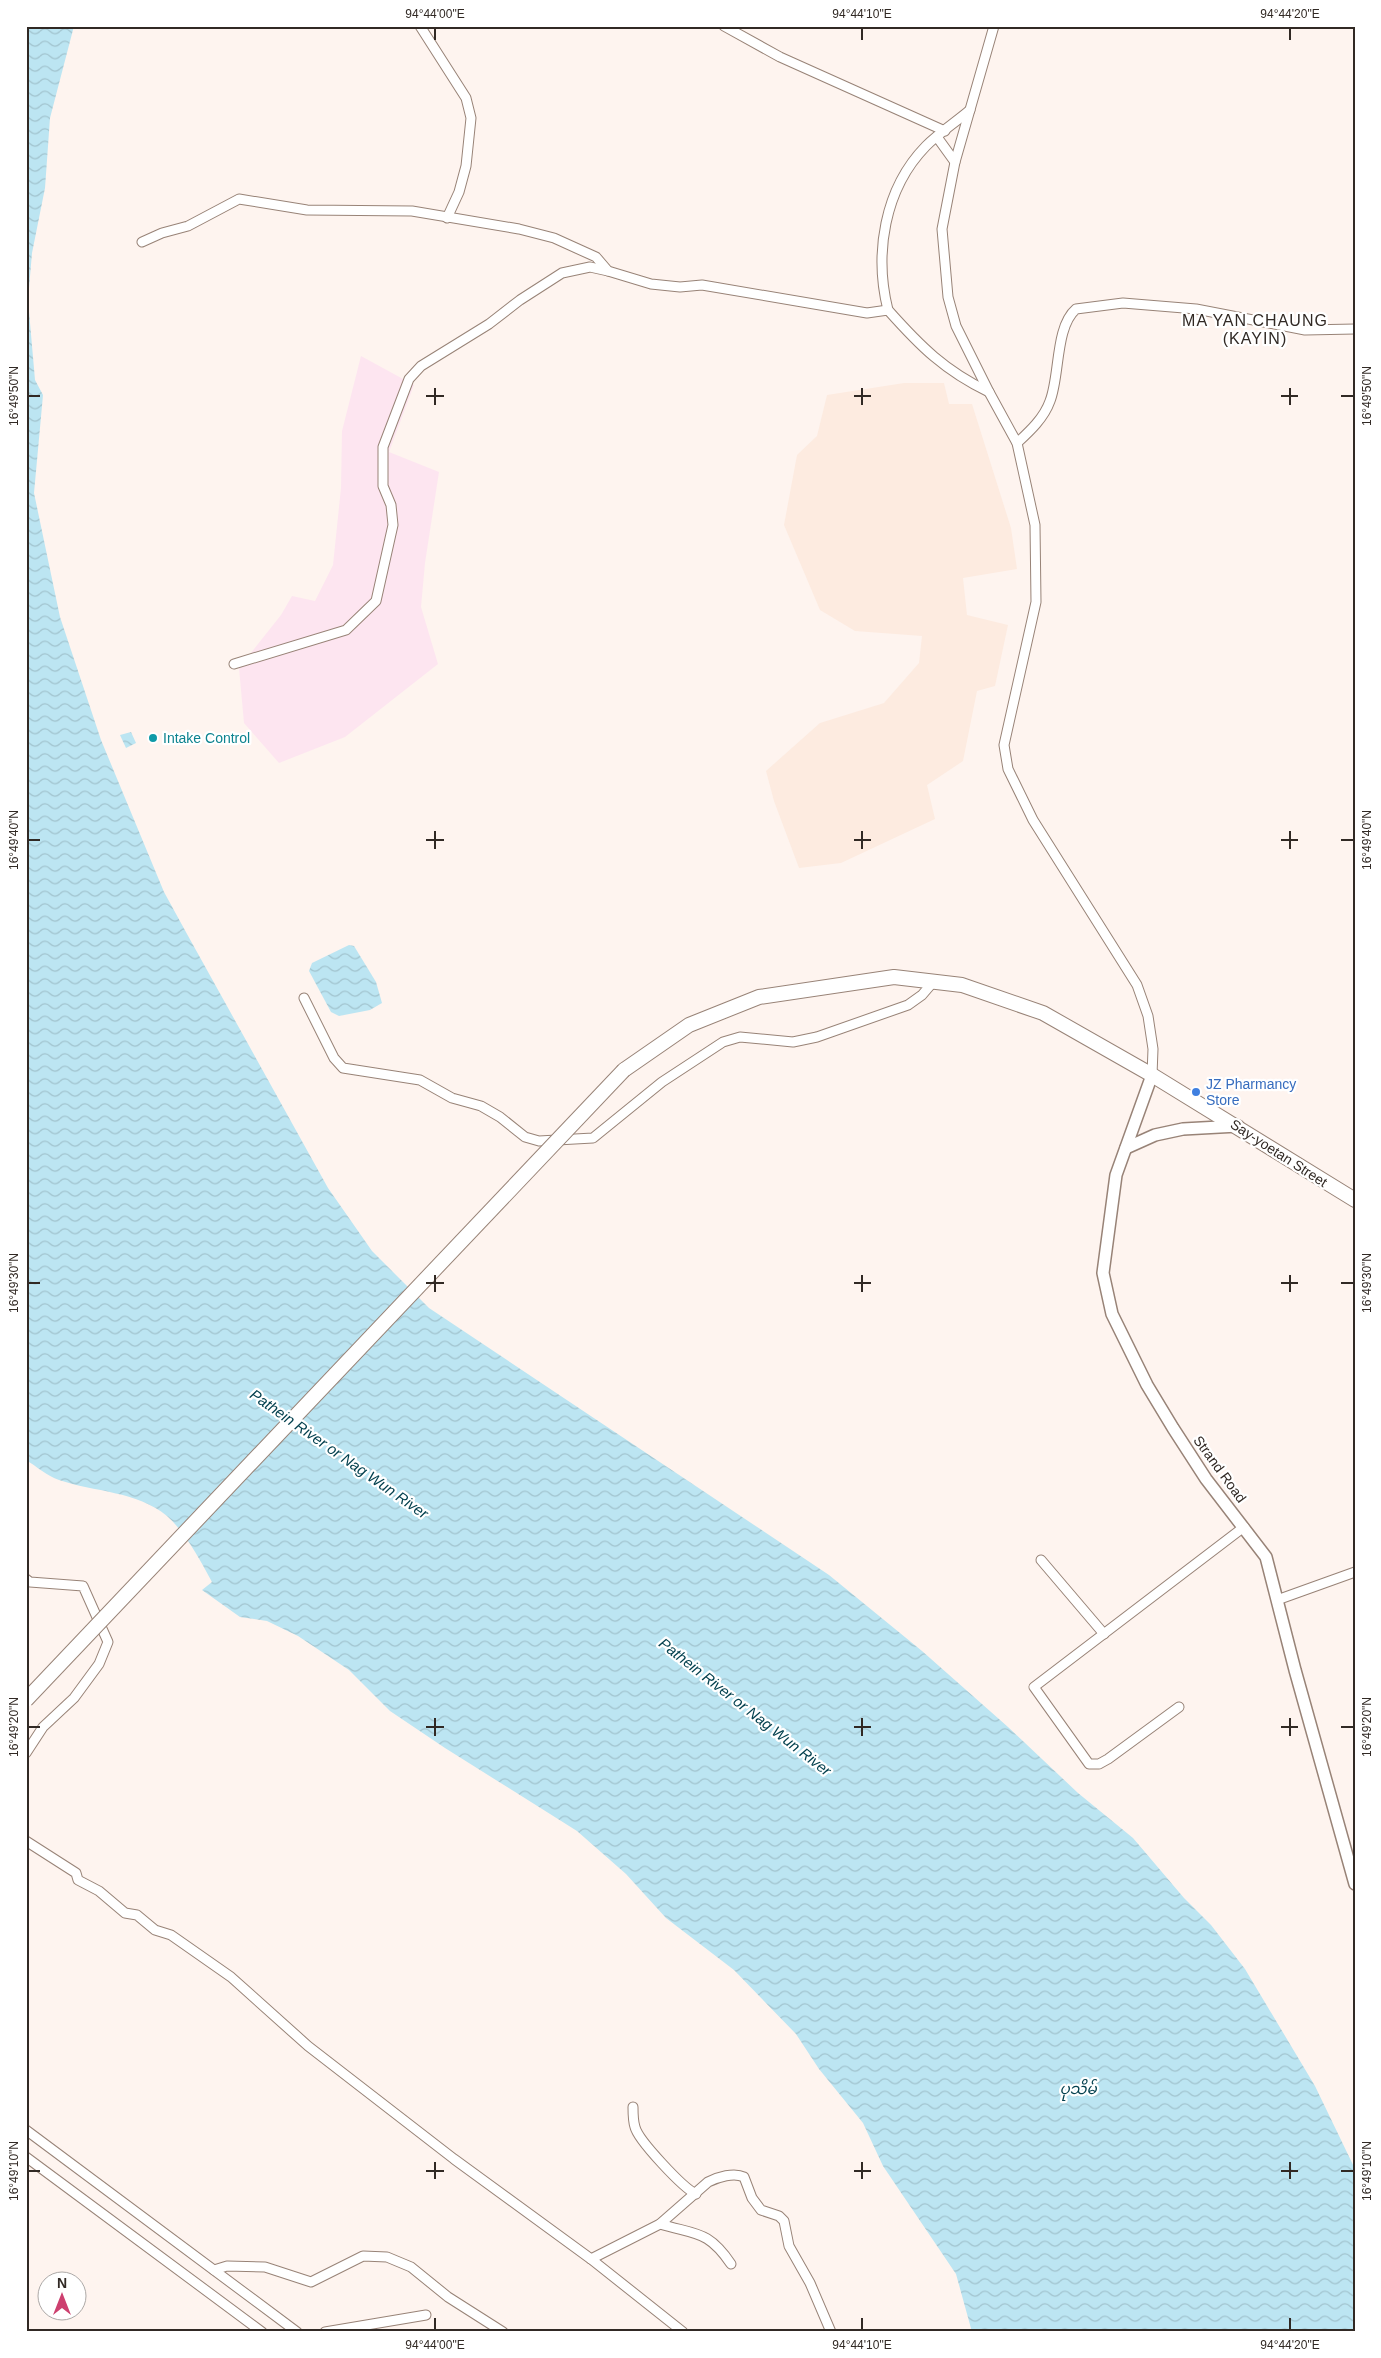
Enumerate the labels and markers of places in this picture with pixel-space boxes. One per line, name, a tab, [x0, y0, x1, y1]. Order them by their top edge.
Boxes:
place label: Intake Control	[163, 730, 250, 746]
marker: Intake Control	[147, 732, 159, 744]
place label: JZ Pharmancy Store	[1206, 1076, 1296, 1108]
marker: JZ Pharmancy Store	[1190, 1086, 1202, 1098]

